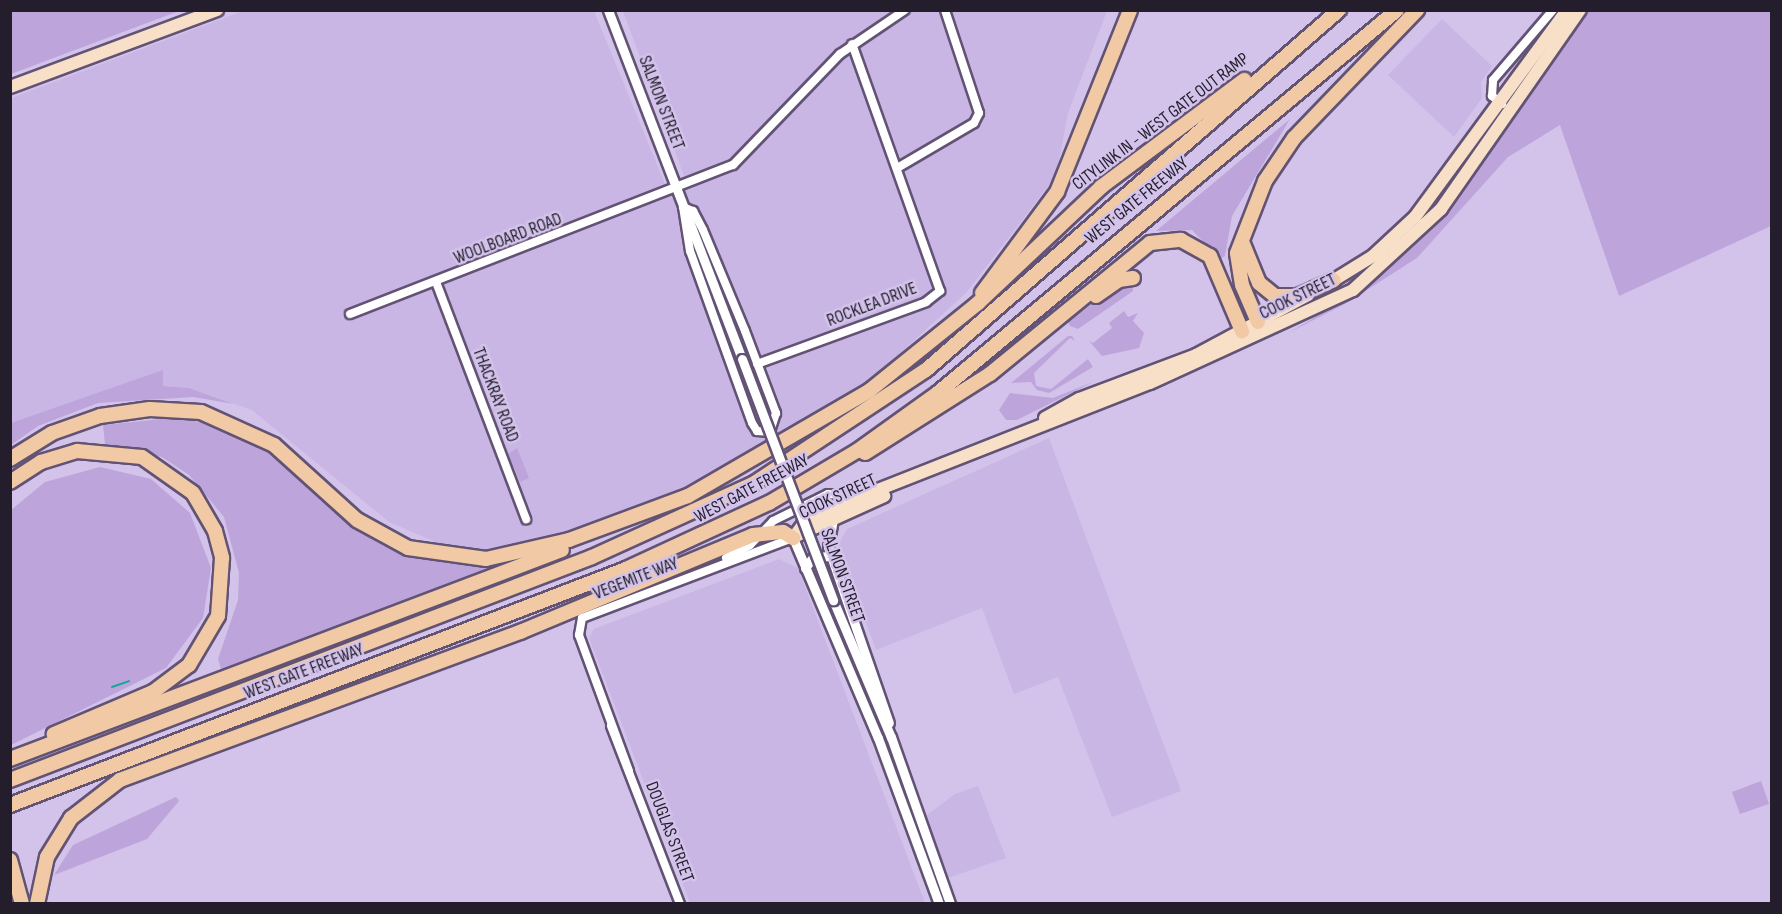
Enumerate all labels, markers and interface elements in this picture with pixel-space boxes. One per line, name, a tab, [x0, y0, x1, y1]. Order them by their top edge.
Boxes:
street label: CITYLINK IN - WEST GATE OUT RAMP	[1068, 49, 1254, 195]
street label: SALMON STREET	[633, 53, 689, 153]
street label: WEST GATE FREEWAY	[1081, 153, 1193, 249]
street label: WOOLBOARD ROAD	[451, 208, 565, 270]
street label: COOK STREET	[1256, 269, 1340, 325]
street label: ROCKLEA DRIVE	[824, 278, 920, 332]
street label: THACKRAY ROAD	[467, 345, 523, 445]
street label: WEST GATE FREEWAY	[691, 450, 813, 528]
street label: COOK STREET	[796, 470, 880, 524]
street label: SALMON STREET	[815, 526, 869, 626]
street label: VEGEMITE WAY	[590, 553, 682, 605]
street label: WEST GATE FREEWAY	[241, 639, 367, 705]
street label: DOUGLAS STREET	[640, 779, 698, 885]

